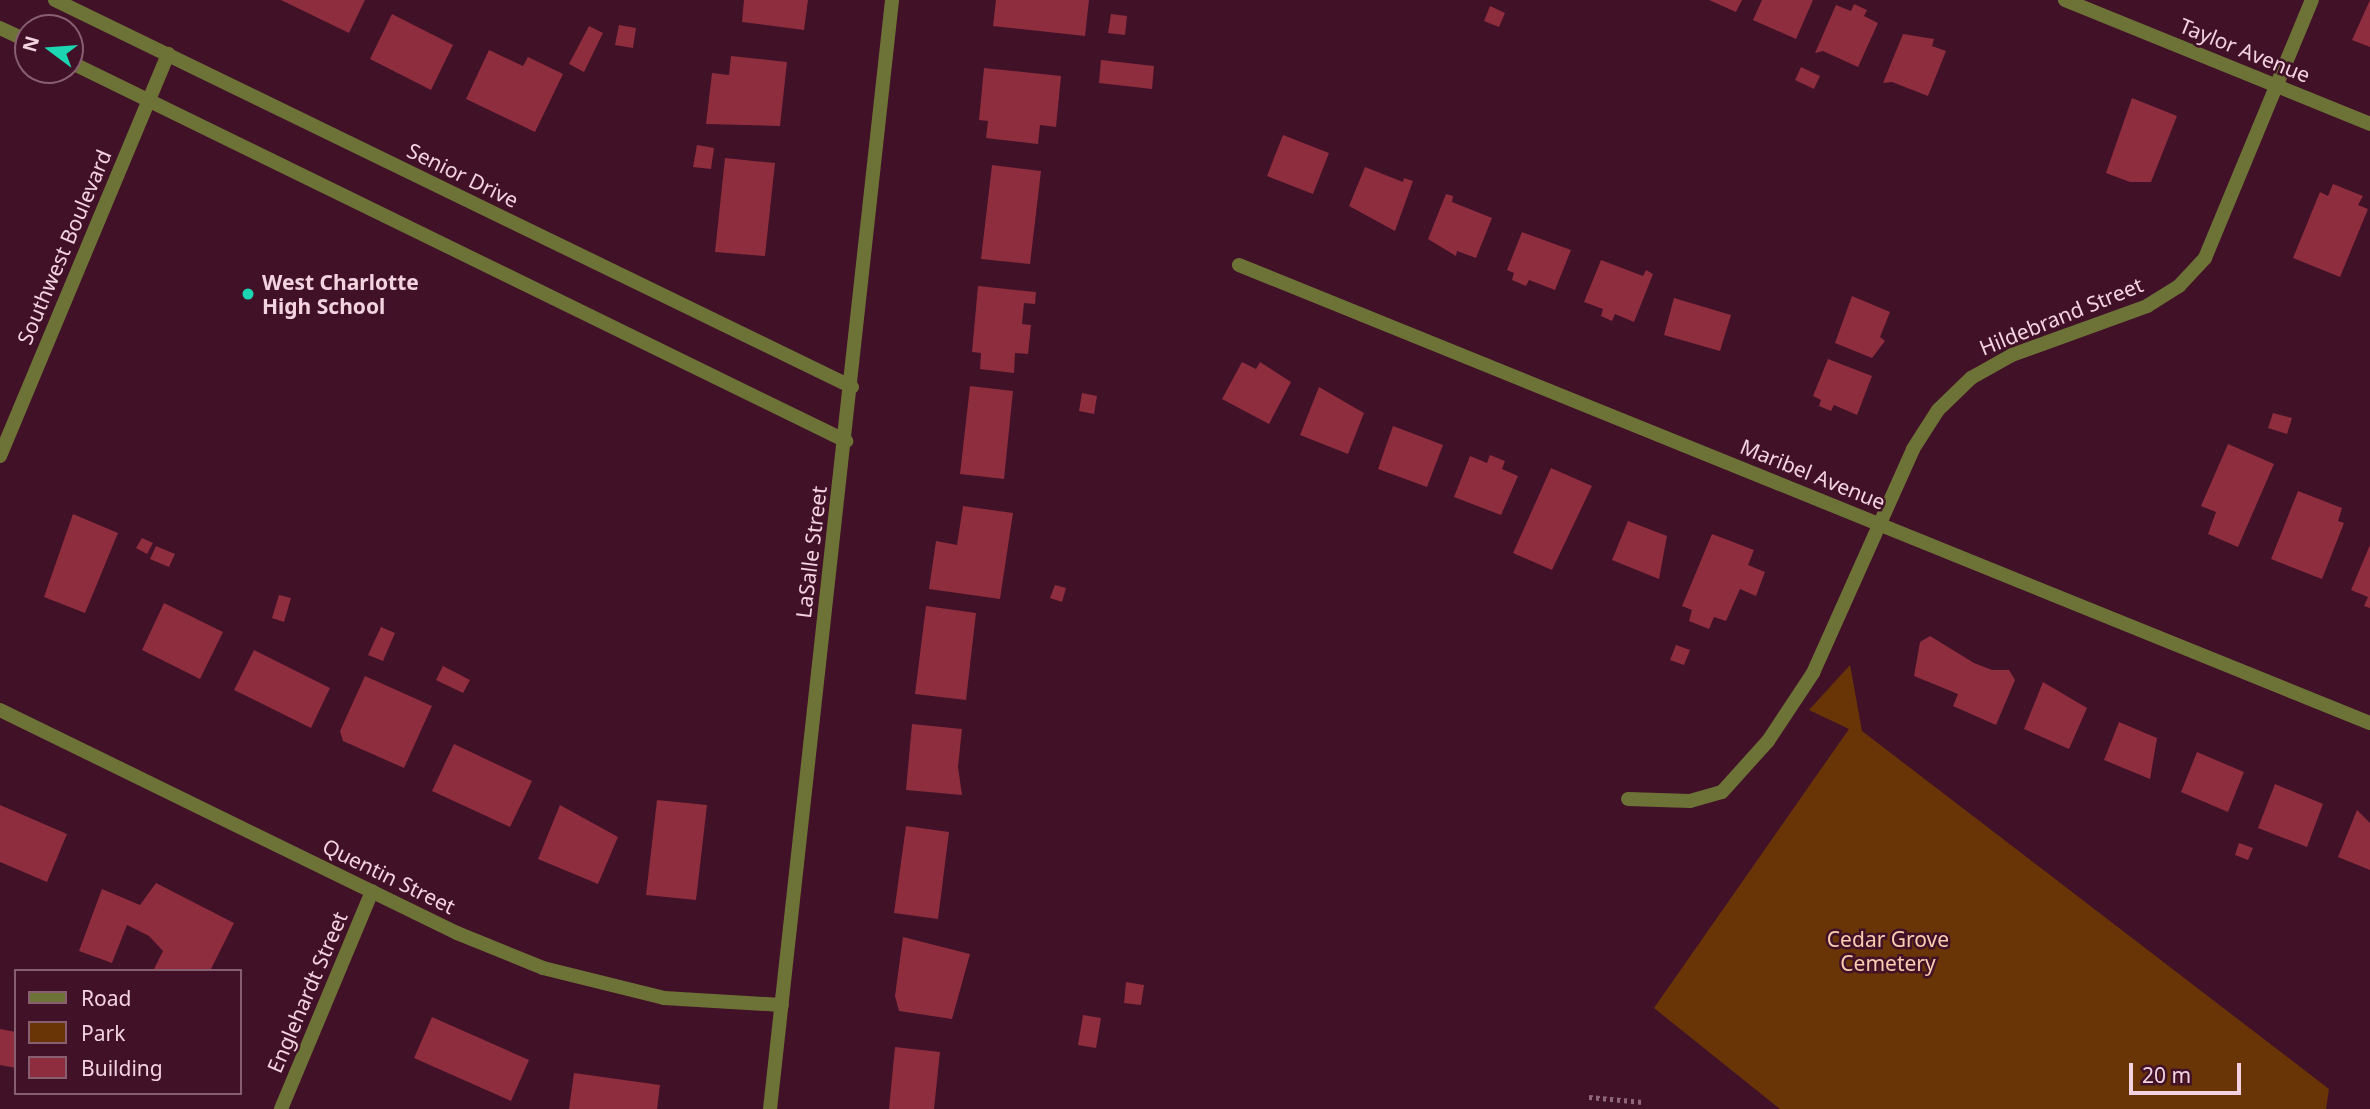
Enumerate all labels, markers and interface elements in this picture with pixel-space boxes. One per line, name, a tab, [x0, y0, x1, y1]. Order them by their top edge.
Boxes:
street label: Taylor Avenue	[2176, 12, 2314, 88]
north arrow	[14, 14, 84, 84]
text: N	[16, 33, 45, 55]
street label: Senior Drive	[403, 137, 523, 213]
street label: Southwest Boulevard	[12, 146, 116, 348]
place label: West Charlotte High School	[262, 269, 419, 319]
street label: Hildebrand Street	[1976, 272, 2146, 360]
marker: West Charlotte High School	[240, 286, 256, 302]
street label: Maribel Avenue	[1737, 433, 1889, 515]
street label: LaSalle Street	[790, 485, 832, 619]
street label: Quentin Street	[319, 833, 459, 919]
street label: Englehardt Street	[262, 908, 352, 1076]
park label: Cedar Grove Cemetery	[1827, 926, 1949, 976]
legend	[14, 969, 242, 1095]
text: Road	[81, 984, 131, 1012]
text: Park	[81, 1019, 125, 1047]
scale bar	[2132, 1050, 2244, 1094]
text: Building	[81, 1054, 163, 1082]
text: 20 m	[2142, 1061, 2191, 1089]

